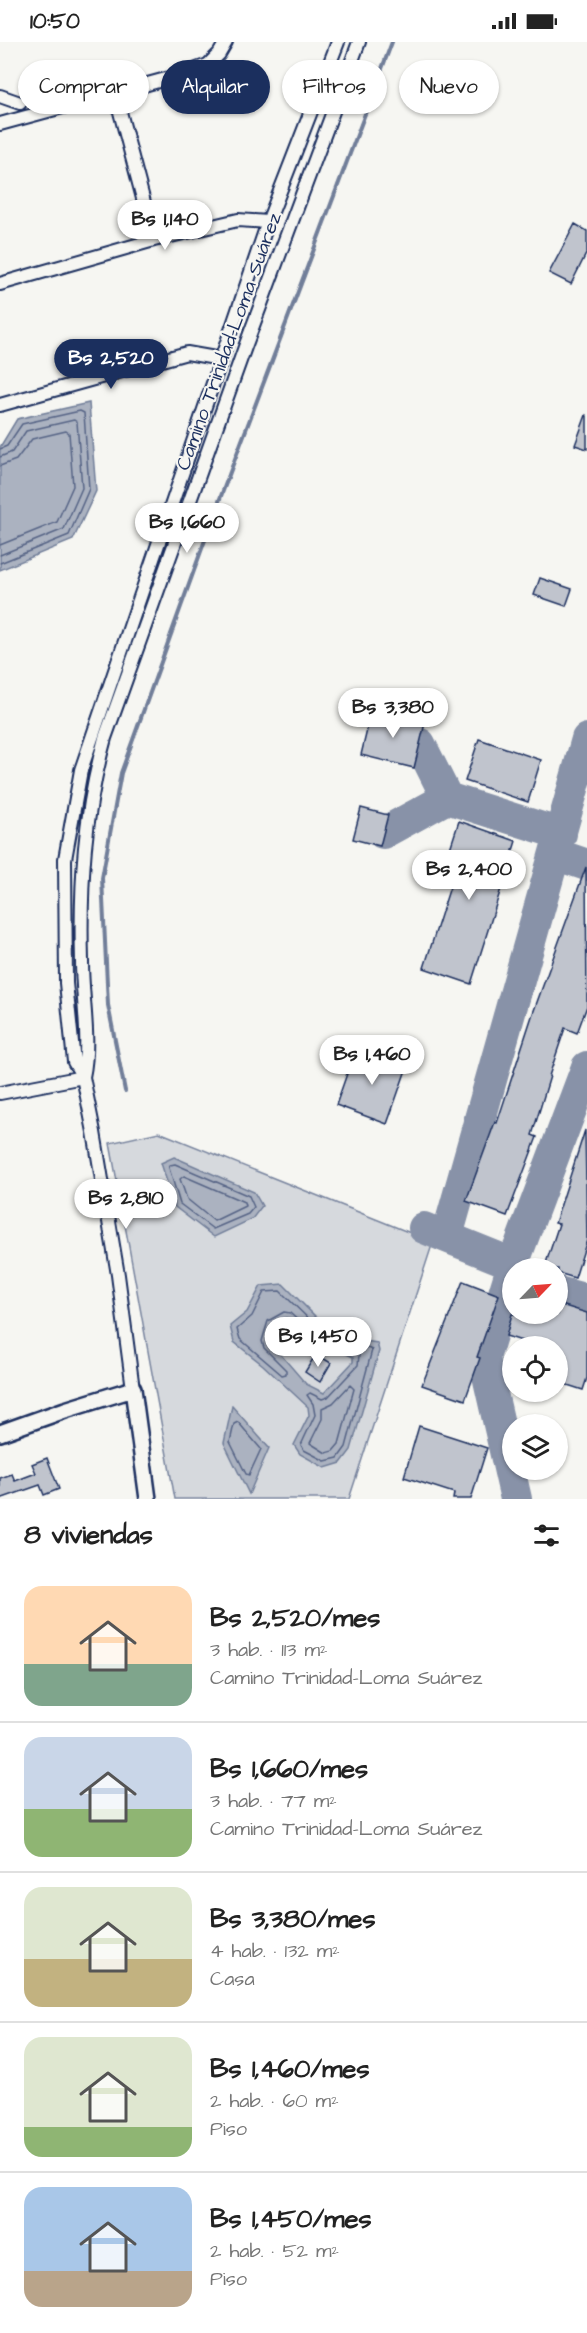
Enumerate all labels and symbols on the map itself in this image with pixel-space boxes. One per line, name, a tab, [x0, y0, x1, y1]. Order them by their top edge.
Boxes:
pin: Bs 1,140	[103, 200, 227, 251]
street label: Camino Trinidad-Loma Suárez	[169, 208, 289, 474]
pin: Bs 2,520	[49, 339, 173, 390]
pin: Bs 1,660	[125, 503, 249, 554]
pin: Bs 3,380	[331, 688, 455, 739]
pin: Bs 2,400	[407, 850, 531, 901]
pin: Bs 1,460	[310, 1035, 434, 1086]
pin: Bs 2,810	[64, 1179, 188, 1230]
north arrow	[502, 1258, 568, 1324]
pin: Bs 1,450	[256, 1317, 380, 1368]

